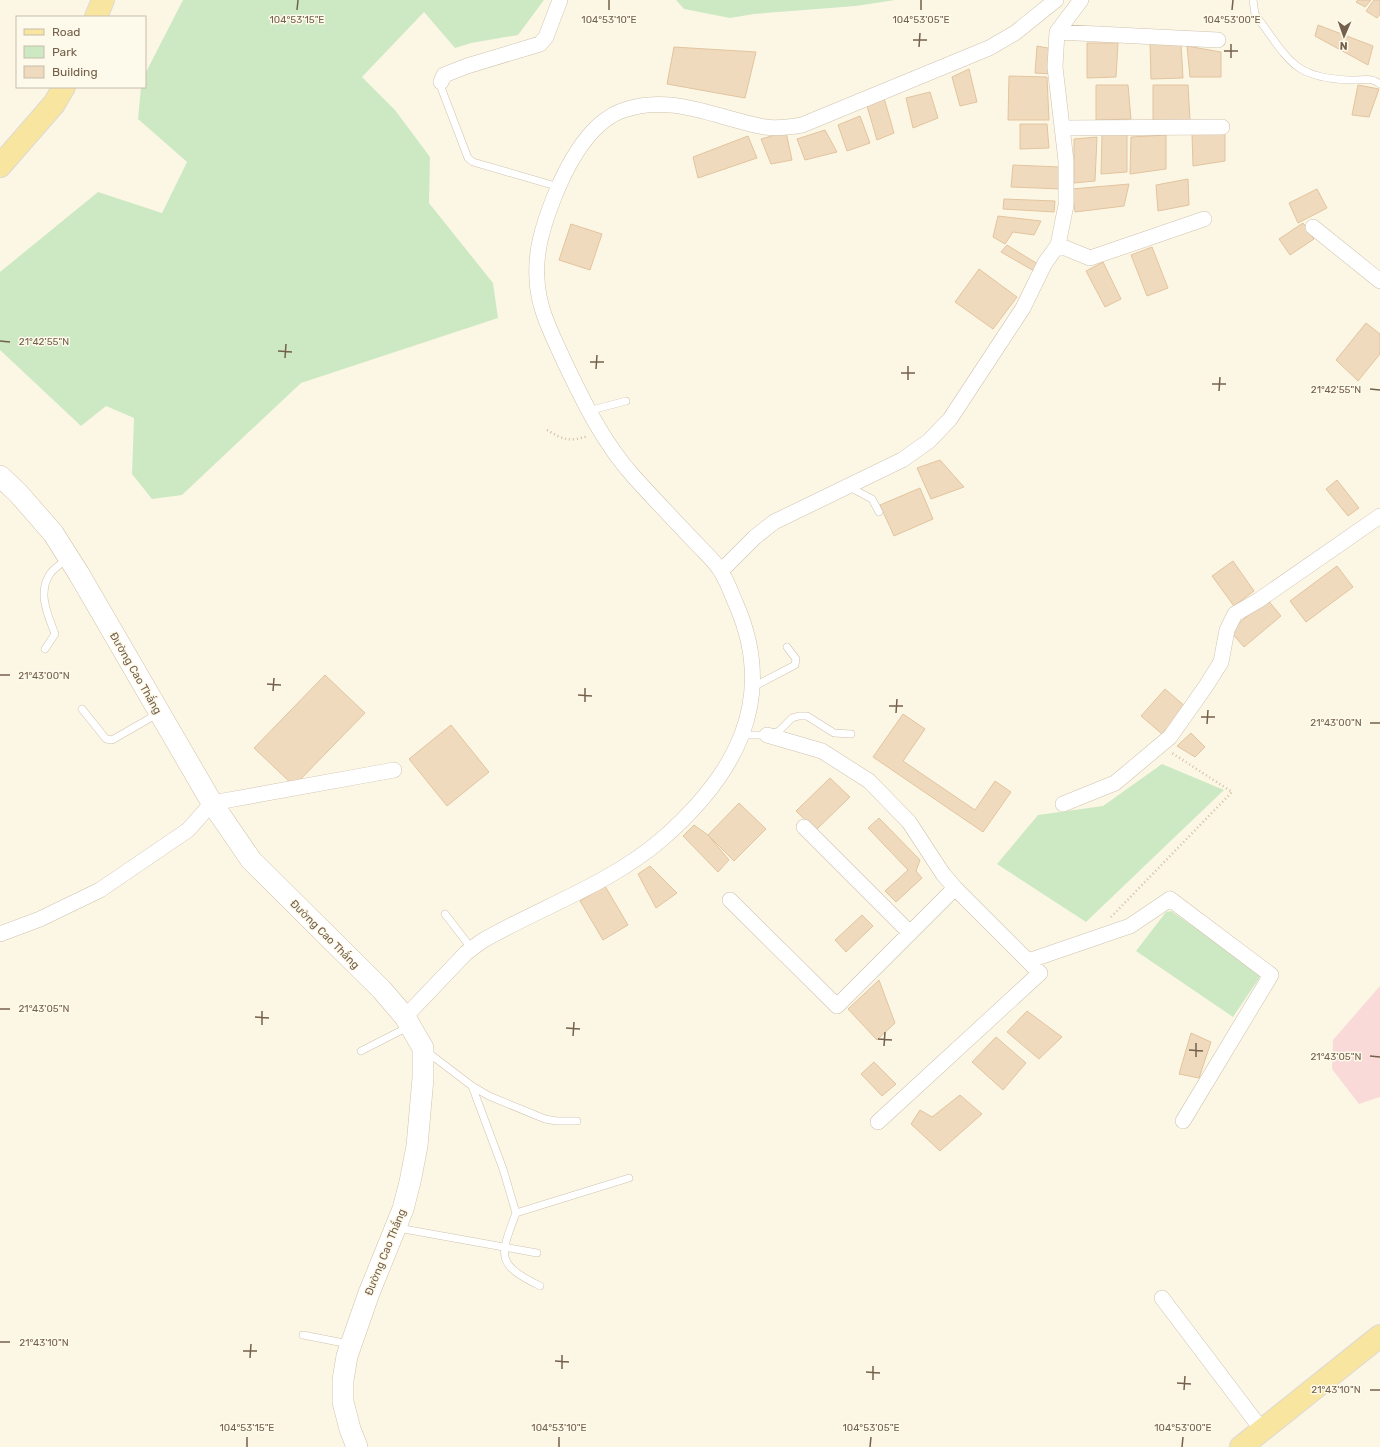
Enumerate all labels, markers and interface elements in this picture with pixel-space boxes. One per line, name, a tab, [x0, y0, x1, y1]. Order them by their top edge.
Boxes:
text: 104°53'15"E	[270, 14, 324, 26]
text: 104°53'10"E	[581, 14, 637, 26]
text: 104°53'05"E	[893, 14, 949, 26]
text: 104°53'00"E	[1203, 14, 1261, 26]
legend	[16, 16, 146, 88]
north arrow	[1324, 16, 1364, 56]
text: Road	[52, 25, 80, 39]
text: N	[1339, 39, 1348, 52]
text: Park	[52, 45, 78, 59]
text: Building	[52, 65, 98, 79]
text: 21°42'55"N	[19, 336, 69, 348]
text: 21°42'55"N	[1311, 384, 1361, 396]
street label: Đường Cao Thắng	[107, 629, 165, 717]
text: 21°43'00"N	[18, 670, 70, 682]
text: 21°43'00"N	[1310, 717, 1362, 729]
street label: Đường Cao Thắng	[287, 896, 363, 972]
text: 21°43'05"N	[19, 1003, 70, 1015]
text: 21°43'05"N	[1311, 1051, 1362, 1063]
street label: Đường Cao Thắng	[361, 1206, 409, 1297]
text: 21°43'10"N	[19, 1337, 69, 1349]
text: 21°43'10"N	[1311, 1384, 1361, 1396]
text: 104°53'15"E	[220, 1422, 274, 1434]
text: 104°53'10"E	[531, 1422, 587, 1434]
text: 104°53'05"E	[843, 1422, 899, 1434]
text: 104°53'00"E	[1154, 1422, 1212, 1434]

